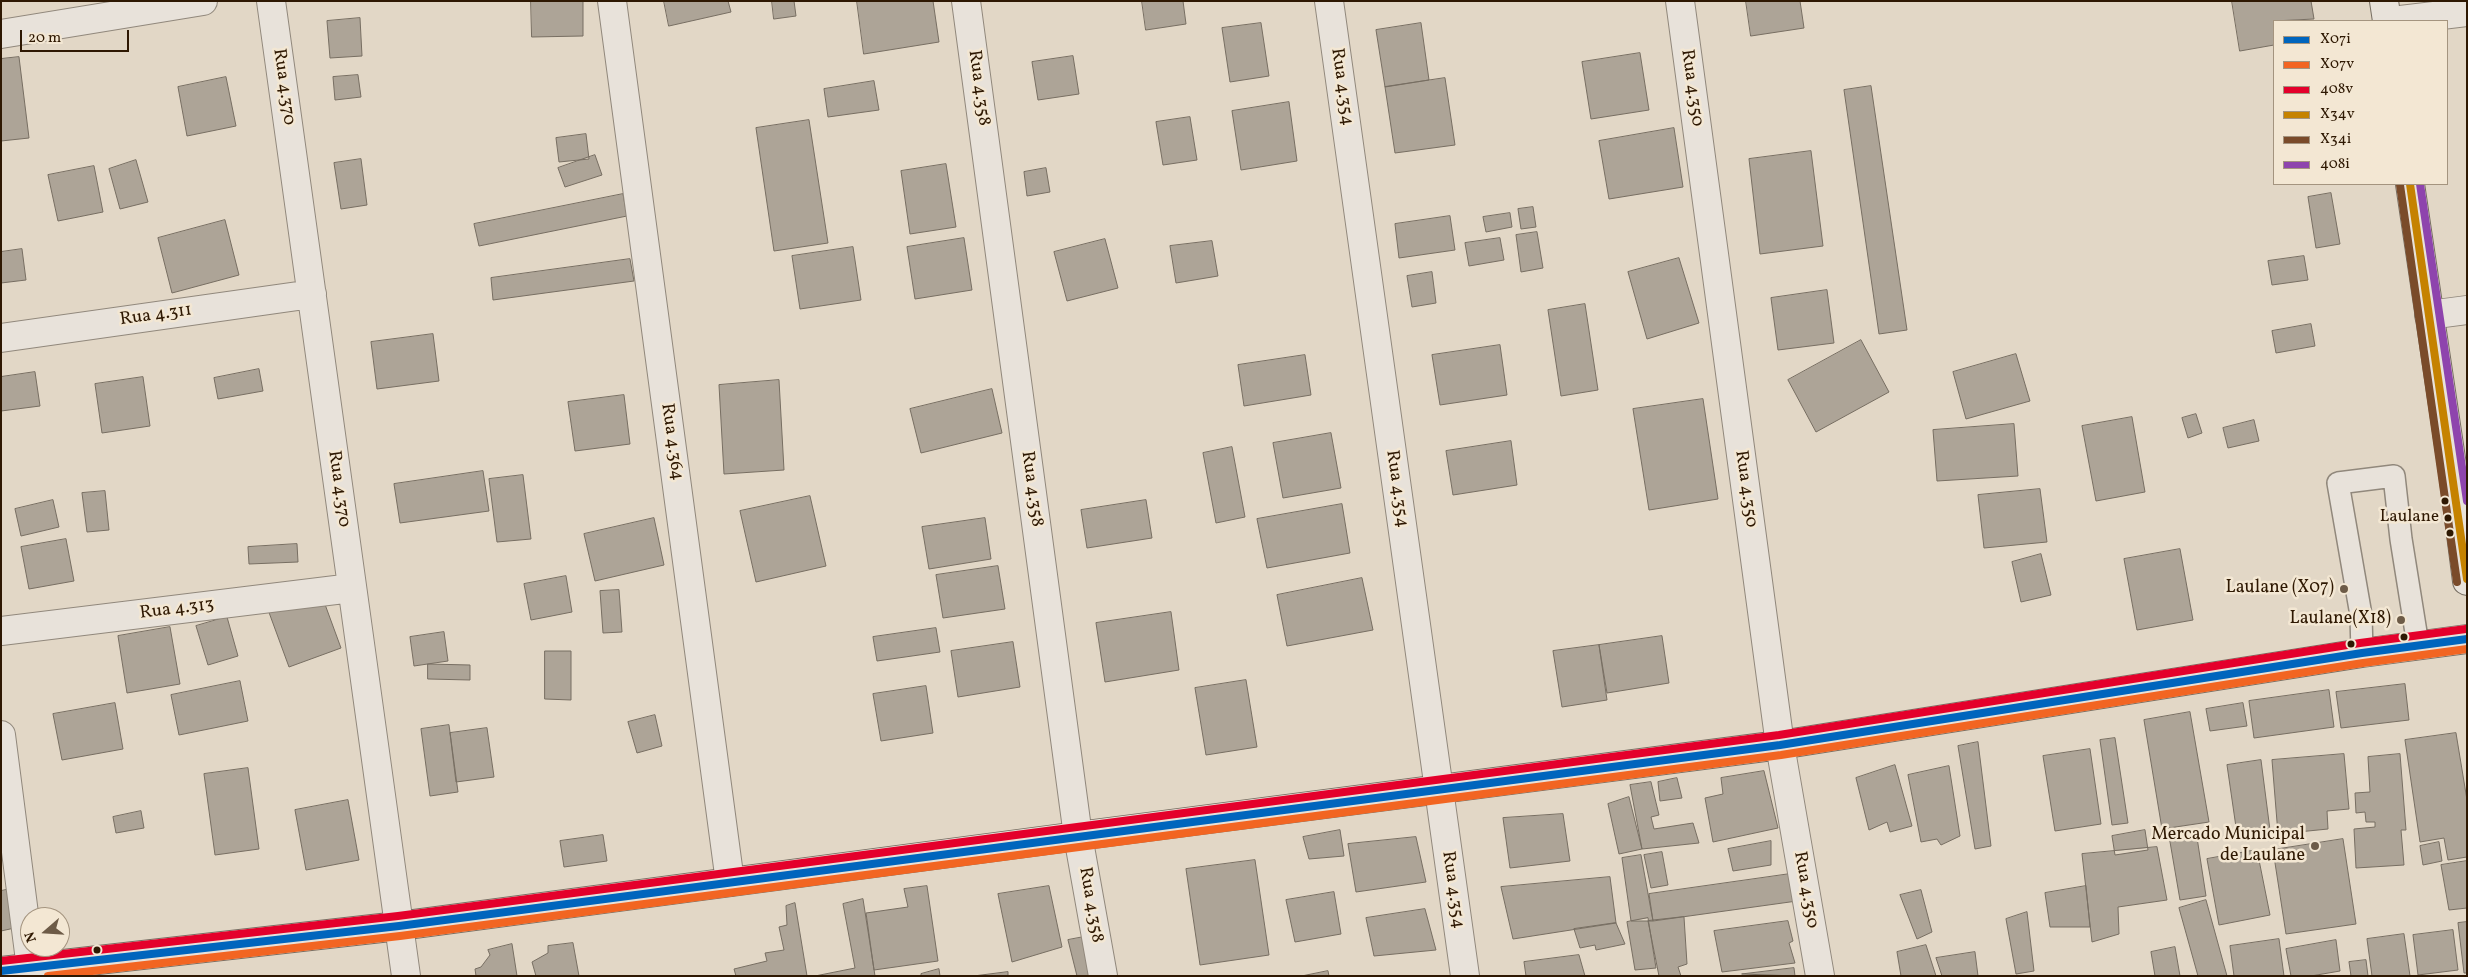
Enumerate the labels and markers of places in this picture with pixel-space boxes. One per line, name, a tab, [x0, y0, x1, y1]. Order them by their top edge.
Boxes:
unlabelled marker	[2440, 496, 2450, 506]
place label: Laulane	[2380, 508, 2439, 528]
marker: Laulane	[2443, 513, 2453, 523]
unlabelled marker	[2445, 528, 2455, 538]
place label: Laulane (X07)	[2226, 578, 2334, 600]
marker: Laulane (X07)	[2338, 583, 2350, 595]
place label: Laulane(X18)	[2290, 609, 2391, 631]
marker: Laulane(X18)	[2395, 614, 2407, 626]
unlabelled marker	[2399, 632, 2409, 642]
unlabelled marker	[2346, 639, 2356, 649]
place label: Mercado Municipal de Laulane	[2151, 825, 2305, 868]
marker: Mercado Municipal de Laulane	[2309, 840, 2321, 852]
unlabelled marker	[92, 945, 102, 955]

